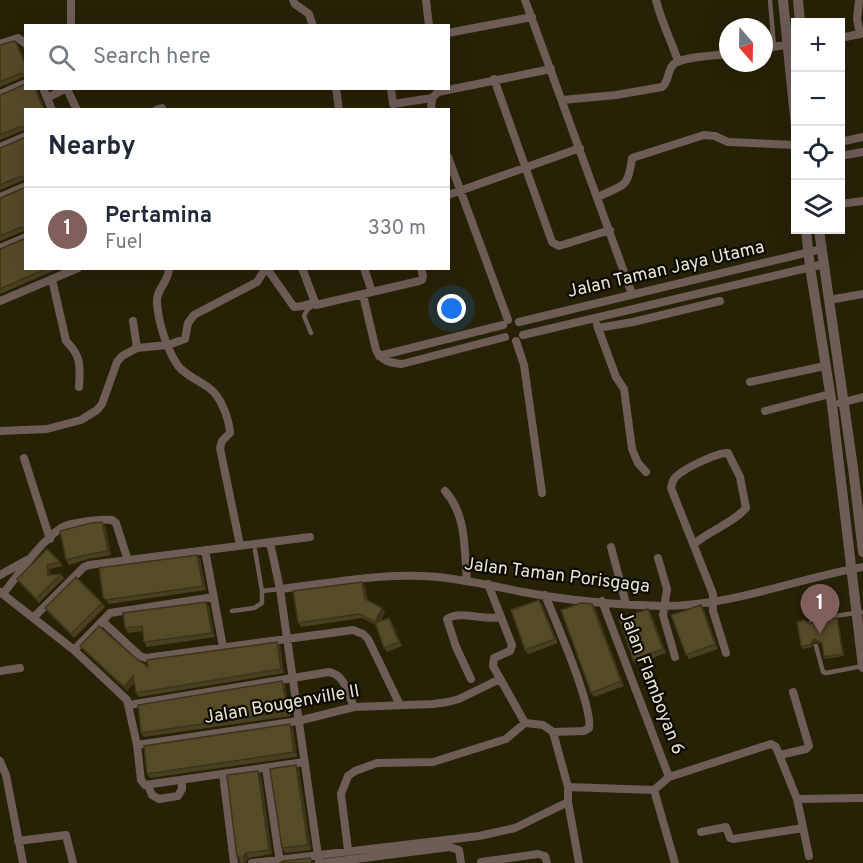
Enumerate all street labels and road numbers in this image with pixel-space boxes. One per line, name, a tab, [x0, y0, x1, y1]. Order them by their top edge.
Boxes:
street label: Jalan Taman Jaya Utama	[565, 236, 767, 304]
street label: Jalan Taman Porisgaga	[463, 553, 651, 599]
street label: Jalan Flamboyan 6	[613, 608, 689, 758]
street label: Jalan Bougenville II	[202, 680, 362, 730]

